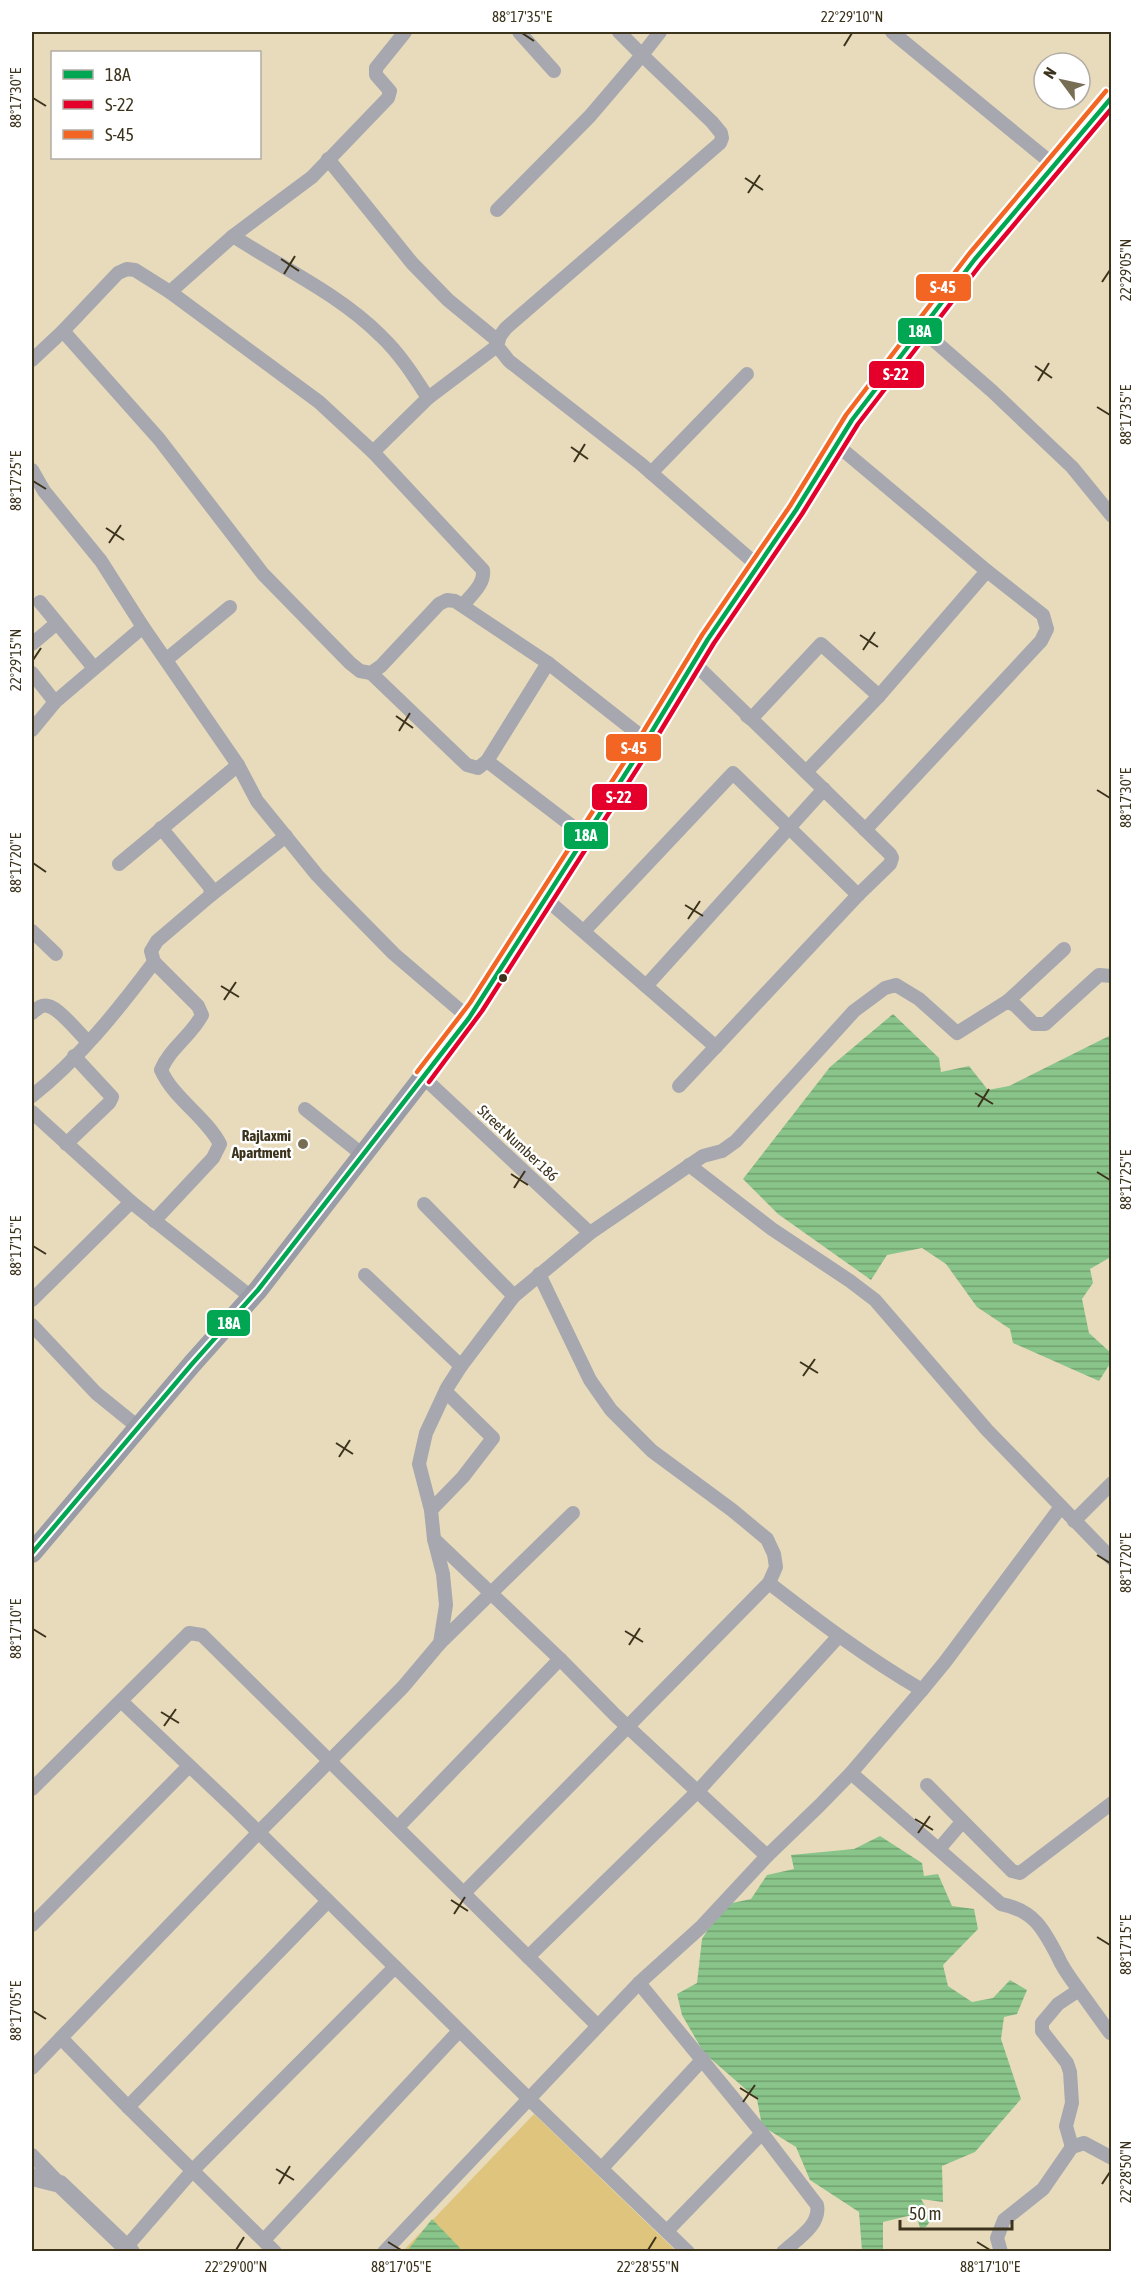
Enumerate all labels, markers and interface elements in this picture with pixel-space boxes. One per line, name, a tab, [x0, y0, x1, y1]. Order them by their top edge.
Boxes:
text: 88°17'35"E	[492, 8, 553, 25]
text: 22°29'10"N	[821, 8, 883, 25]
legend	[51, 51, 261, 159]
north arrow	[1032, 51, 1092, 111]
text: 18A	[105, 64, 131, 85]
text: N	[1039, 64, 1060, 82]
text: 88°17'30"E	[7, 67, 24, 128]
text: S-22	[105, 94, 134, 115]
text: S-45	[105, 124, 134, 145]
text: 22°29'05"N	[1117, 239, 1134, 301]
line badge: S-45	[915, 273, 972, 302]
text: S-45	[930, 278, 956, 296]
line badge: 18A	[897, 317, 943, 345]
text: 18A	[909, 322, 932, 340]
line badge: S-22	[868, 360, 925, 389]
text: S-22	[883, 365, 909, 383]
text: 88°17'35"E	[1117, 384, 1134, 445]
text: 88°17'25"E	[7, 450, 24, 511]
text: 22°29'15"N	[7, 629, 24, 691]
line badge: S-45	[605, 733, 662, 762]
text: S-45	[621, 739, 647, 757]
text: 88°17'30"E	[1117, 767, 1134, 828]
line badge: S-22	[591, 783, 648, 811]
text: S-22	[606, 788, 632, 806]
line badge: 18A	[563, 821, 609, 850]
text: 18A	[575, 826, 598, 844]
text: 88°17'20"E	[7, 832, 24, 893]
unlabelled marker	[497, 972, 509, 984]
street label: Street Number 186	[474, 1102, 562, 1184]
place label: Rajlaxmi Apartment	[231, 1127, 292, 1161]
marker: Rajlaxmi Apartment	[296, 1137, 310, 1151]
text: 88°17'25"E	[1117, 1149, 1134, 1210]
text: 88°17'15"E	[7, 1215, 24, 1276]
line badge: 18A	[206, 1309, 251, 1337]
text: 18A	[218, 1314, 241, 1332]
text: 88°17'20"E	[1117, 1532, 1134, 1593]
text: 88°17'10"E	[7, 1598, 24, 1659]
text: 88°17'15"E	[1117, 1914, 1134, 1975]
text: 88°17'05"E	[7, 1980, 24, 2041]
text: 22°28'50"N	[1117, 2141, 1134, 2203]
scale bar	[900, 2193, 1012, 2231]
text: 50 m	[909, 2203, 941, 2224]
text: 22°29'00"N	[205, 2258, 267, 2275]
text: 88°17'05"E	[371, 2258, 432, 2275]
text: 22°28'55"N	[617, 2258, 679, 2275]
text: 88°17'10"E	[960, 2258, 1021, 2275]

